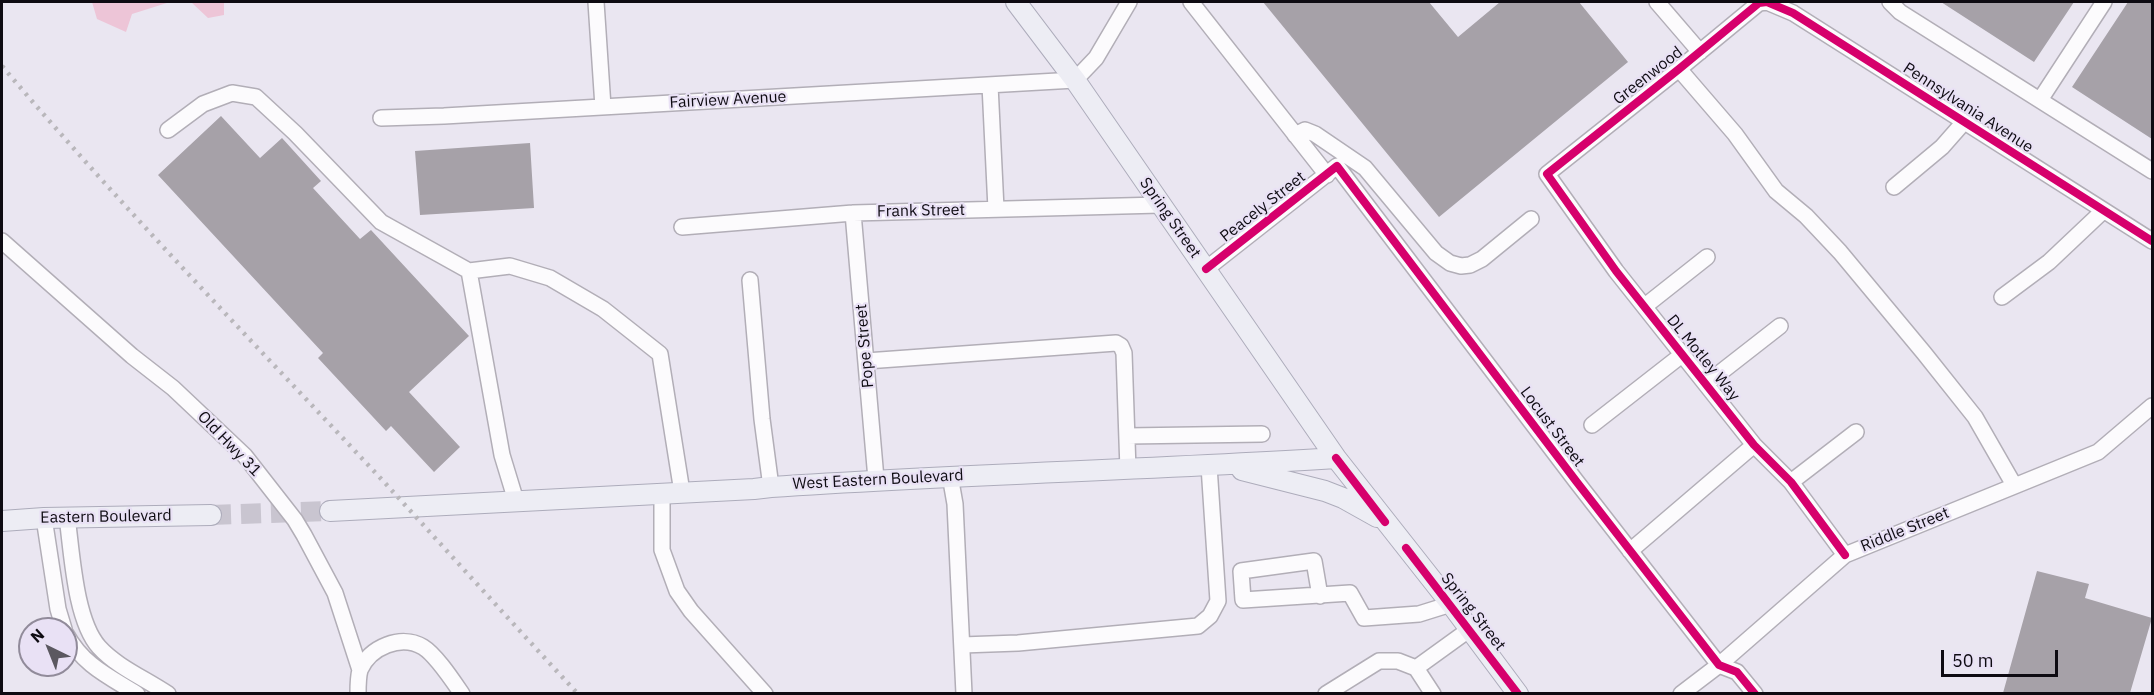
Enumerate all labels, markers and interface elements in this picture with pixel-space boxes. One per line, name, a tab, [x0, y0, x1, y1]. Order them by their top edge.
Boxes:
street label: Greenwood	[1609, 43, 1687, 109]
street label: Pennsylvania Avenue	[1899, 59, 2037, 157]
street label: Fairview Avenue	[669, 87, 787, 113]
street label: Peacely Street	[1216, 168, 1310, 246]
street label: Spring Street	[1135, 174, 1205, 262]
street label: Frank Street	[877, 201, 965, 221]
street label: Pope Street	[852, 303, 878, 389]
street label: DL Motley Way	[1662, 311, 1744, 405]
street label: Locust Street	[1516, 383, 1588, 471]
street label: Old Hwy 31	[193, 407, 265, 481]
street label: West Eastern Boulevard	[792, 466, 964, 494]
street label: Riddle Street	[1858, 504, 1952, 556]
street label: Eastern Boulevard	[40, 506, 172, 528]
street label: Spring Street	[1437, 569, 1509, 655]
north arrow	[18, 617, 78, 677]
text: N	[26, 624, 48, 647]
scale bar	[1944, 638, 2061, 676]
text: 50 m	[1952, 649, 1994, 672]

